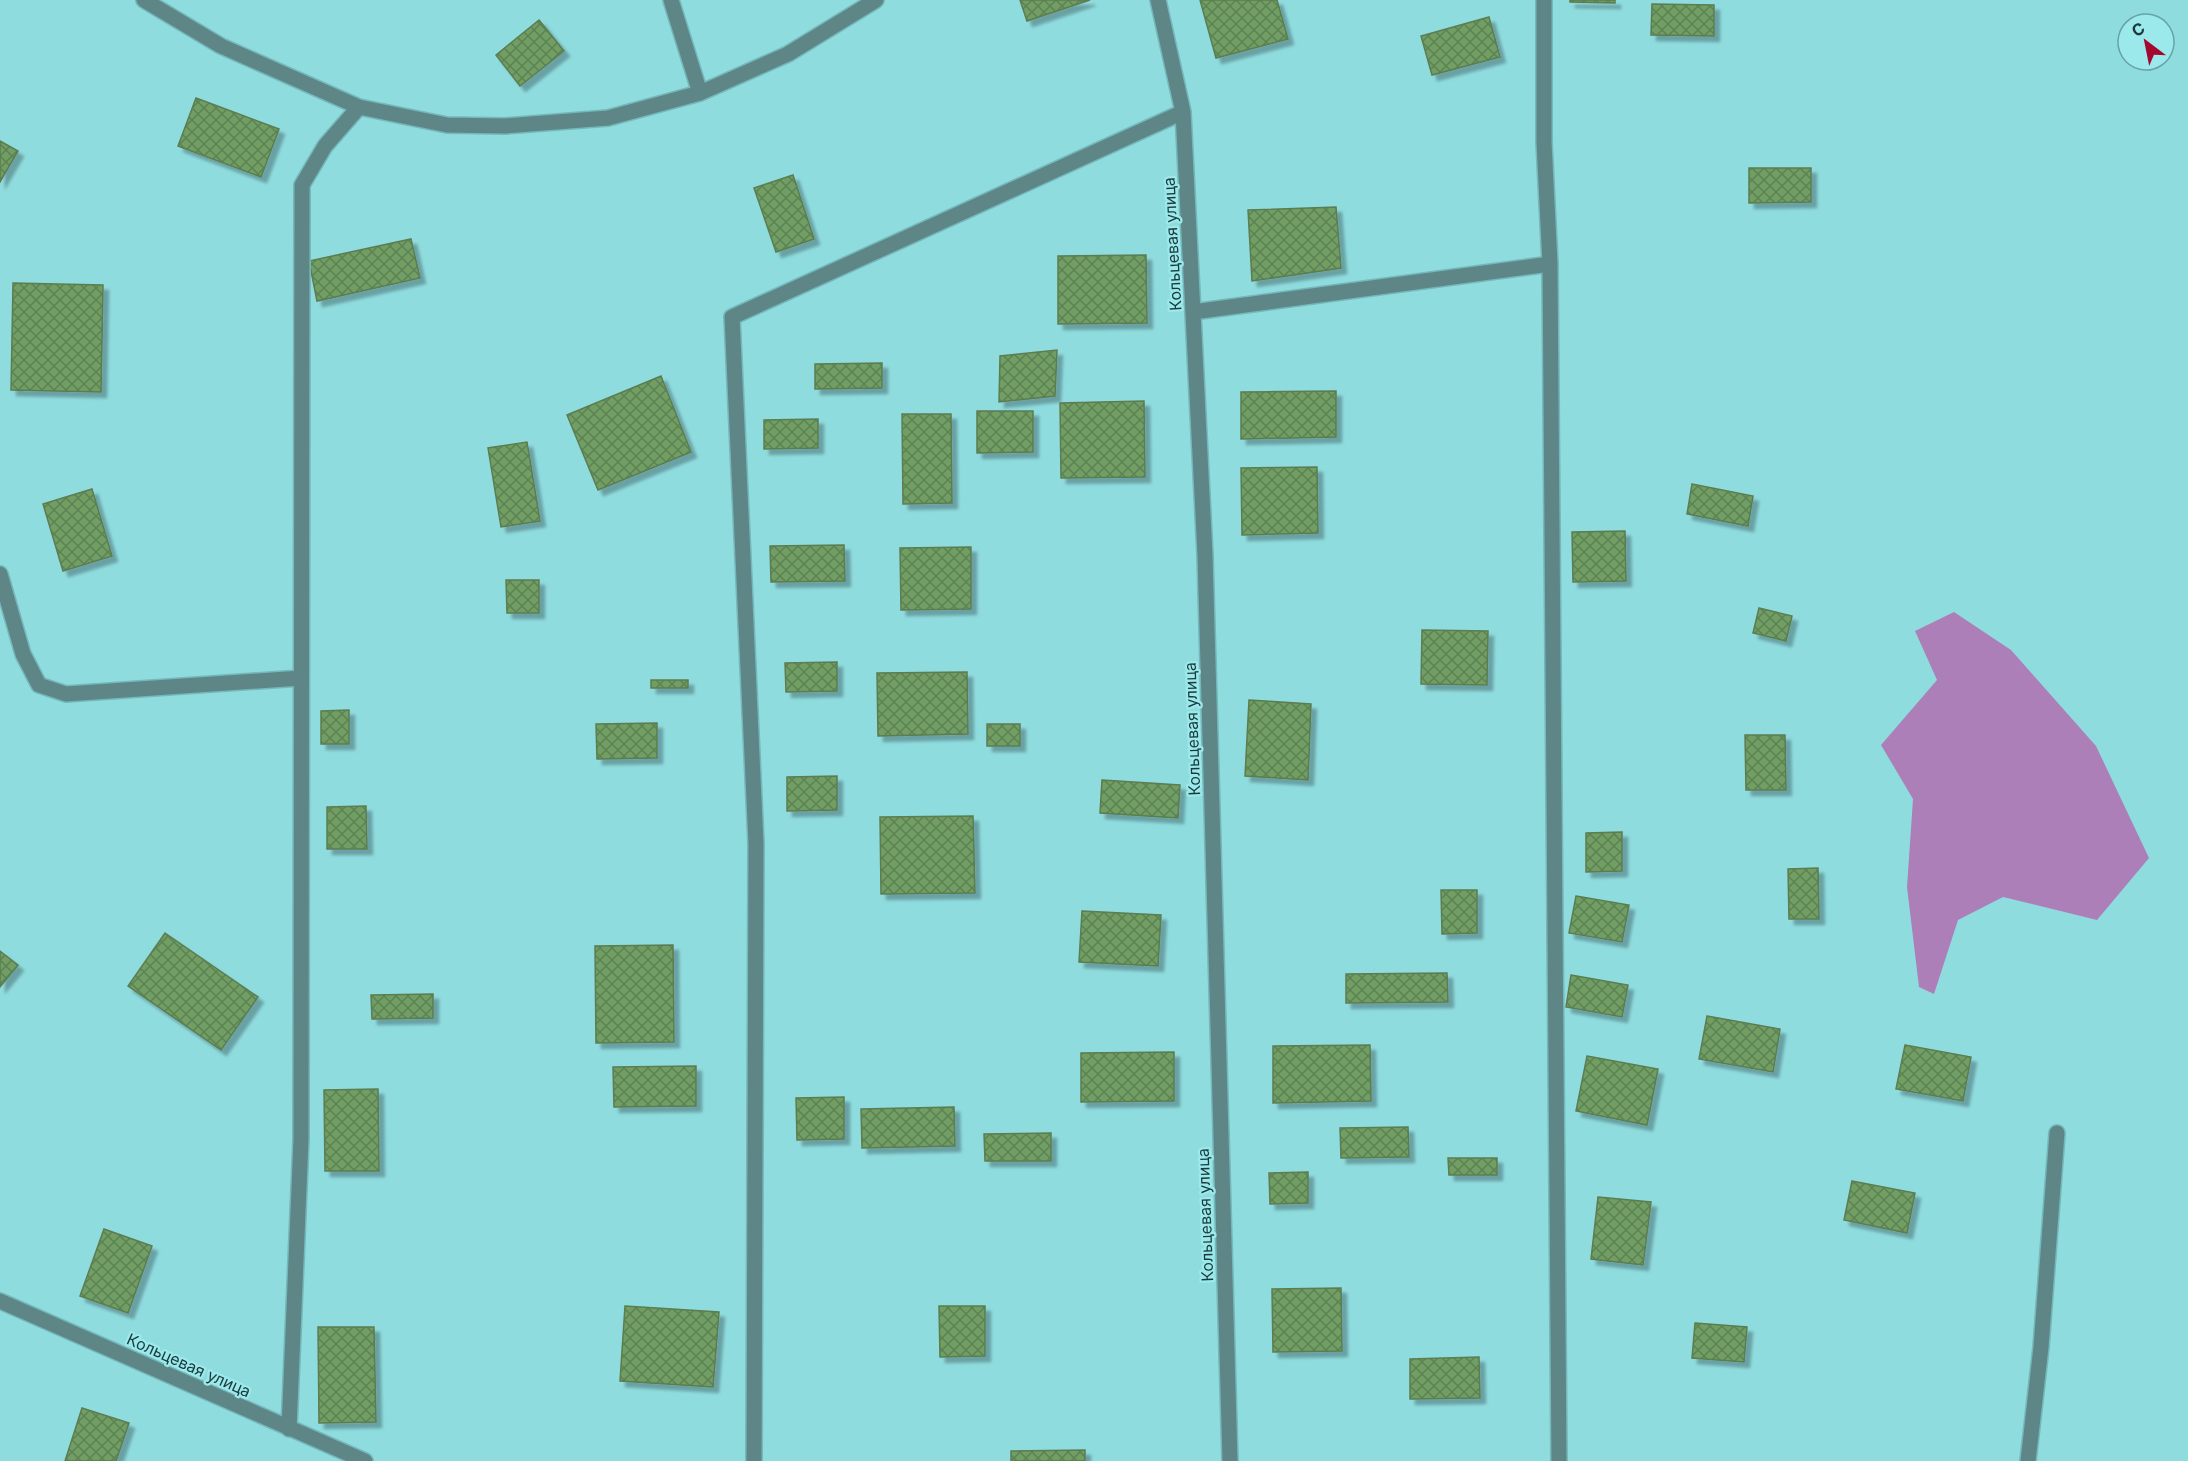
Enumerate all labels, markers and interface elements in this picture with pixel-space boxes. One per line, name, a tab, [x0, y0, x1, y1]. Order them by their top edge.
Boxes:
north arrow	[2116, 12, 2176, 72]
text: С	[2128, 18, 2149, 41]
street label: Кольцевая улица	[1159, 177, 1185, 311]
street label: Кольцевая улица	[1180, 662, 1204, 796]
street label: Кольцевая улица	[1193, 1148, 1217, 1282]
street label: Кольцевая улица	[124, 1329, 254, 1401]

